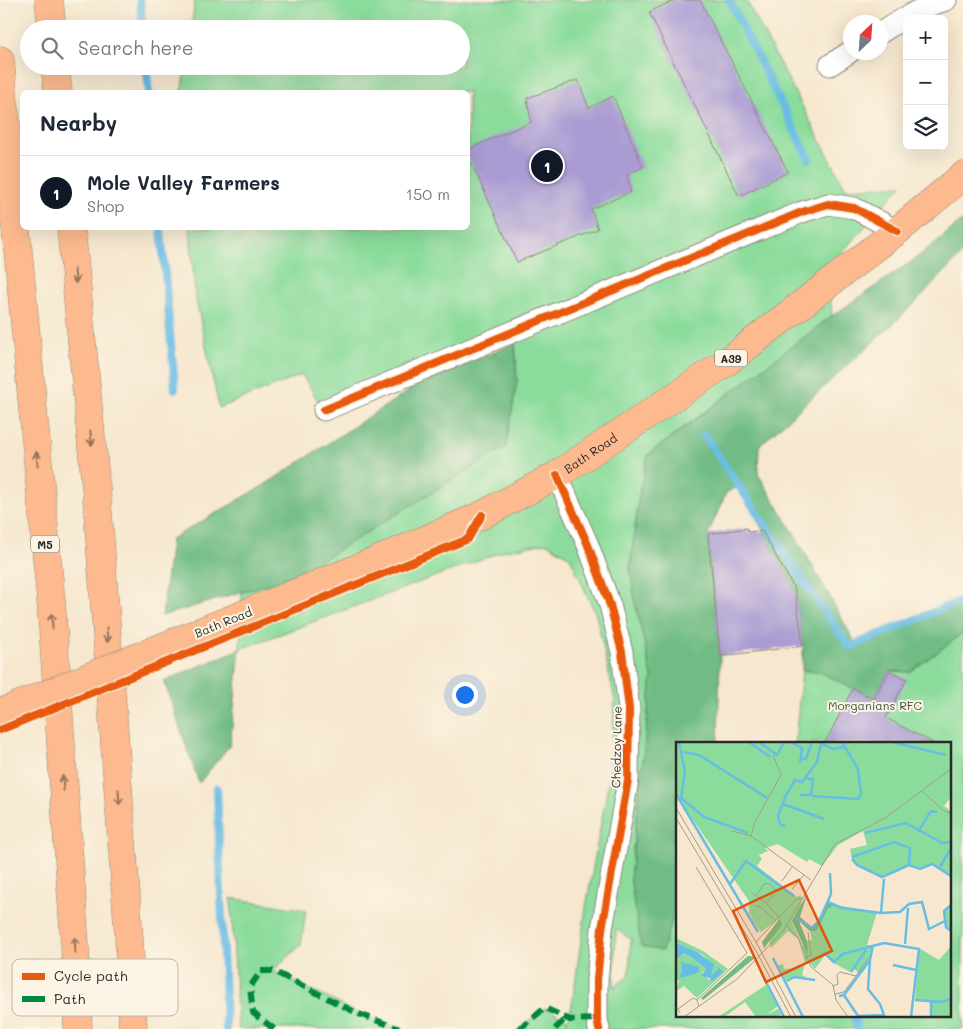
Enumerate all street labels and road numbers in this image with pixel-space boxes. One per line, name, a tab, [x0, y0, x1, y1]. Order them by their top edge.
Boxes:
road number: A39	[715, 349, 747, 366]
street label: Bath Road	[560, 429, 620, 476]
road number: M5	[31, 536, 59, 552]
street label: Bath Road	[192, 603, 254, 641]
street label: Chedzoy Lane	[607, 706, 625, 788]

